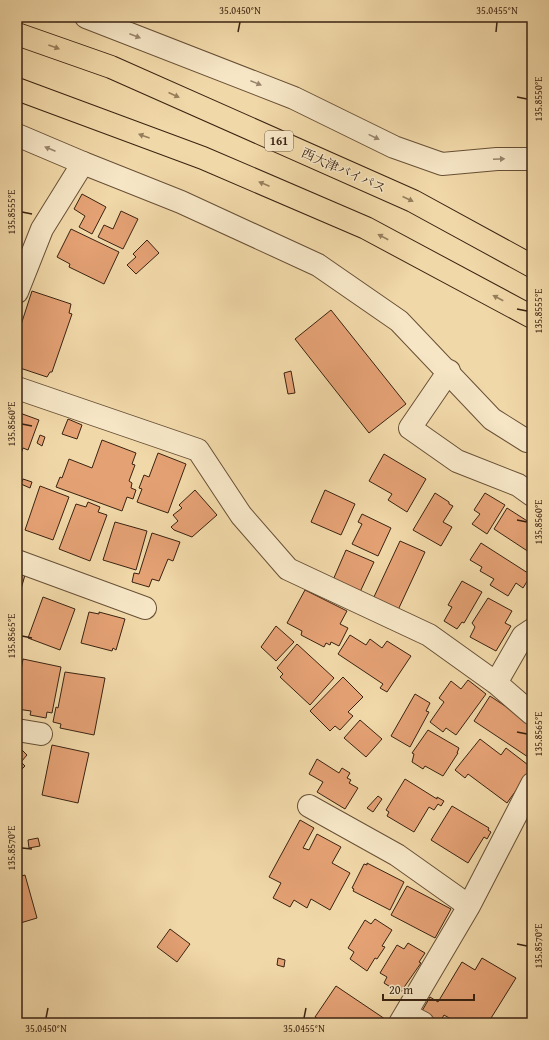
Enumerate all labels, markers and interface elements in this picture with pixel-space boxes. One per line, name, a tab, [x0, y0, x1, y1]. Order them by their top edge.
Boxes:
text: 35.0450°N	[219, 3, 261, 18]
text: 35.0455°N	[476, 3, 518, 18]
one-way arrow	[130, 33, 142, 39]
one-way arrow	[48, 44, 60, 50]
text: 135.8550°E	[531, 77, 546, 121]
one-way arrow	[251, 80, 263, 86]
one-way arrow	[169, 92, 180, 98]
road number: 161	[265, 131, 293, 151]
one-way arrow	[137, 132, 149, 138]
one-way arrow	[369, 134, 380, 140]
street label: 西大津バイパス	[298, 143, 389, 198]
one-way arrow	[44, 146, 56, 152]
one-way arrow	[493, 156, 506, 162]
one-way arrow	[259, 181, 270, 187]
text: 135.8555°E	[4, 190, 19, 234]
one-way arrow	[403, 196, 414, 202]
one-way arrow	[377, 234, 389, 240]
text: 135.8555°E	[531, 289, 546, 333]
one-way arrow	[492, 295, 503, 302]
text: 135.8560°E	[4, 402, 19, 446]
text: 135.8560°E	[531, 500, 546, 544]
text: 135.8565°E	[4, 614, 19, 658]
text: 135.8565°E	[531, 712, 546, 756]
text: 135.8570°E	[4, 826, 19, 870]
text: 135.8570°E	[531, 924, 546, 968]
scale bar	[383, 976, 474, 1002]
text: 20 m	[389, 981, 413, 998]
text: 35.0450°N	[25, 1021, 67, 1036]
text: 35.0455°N	[283, 1021, 325, 1036]

